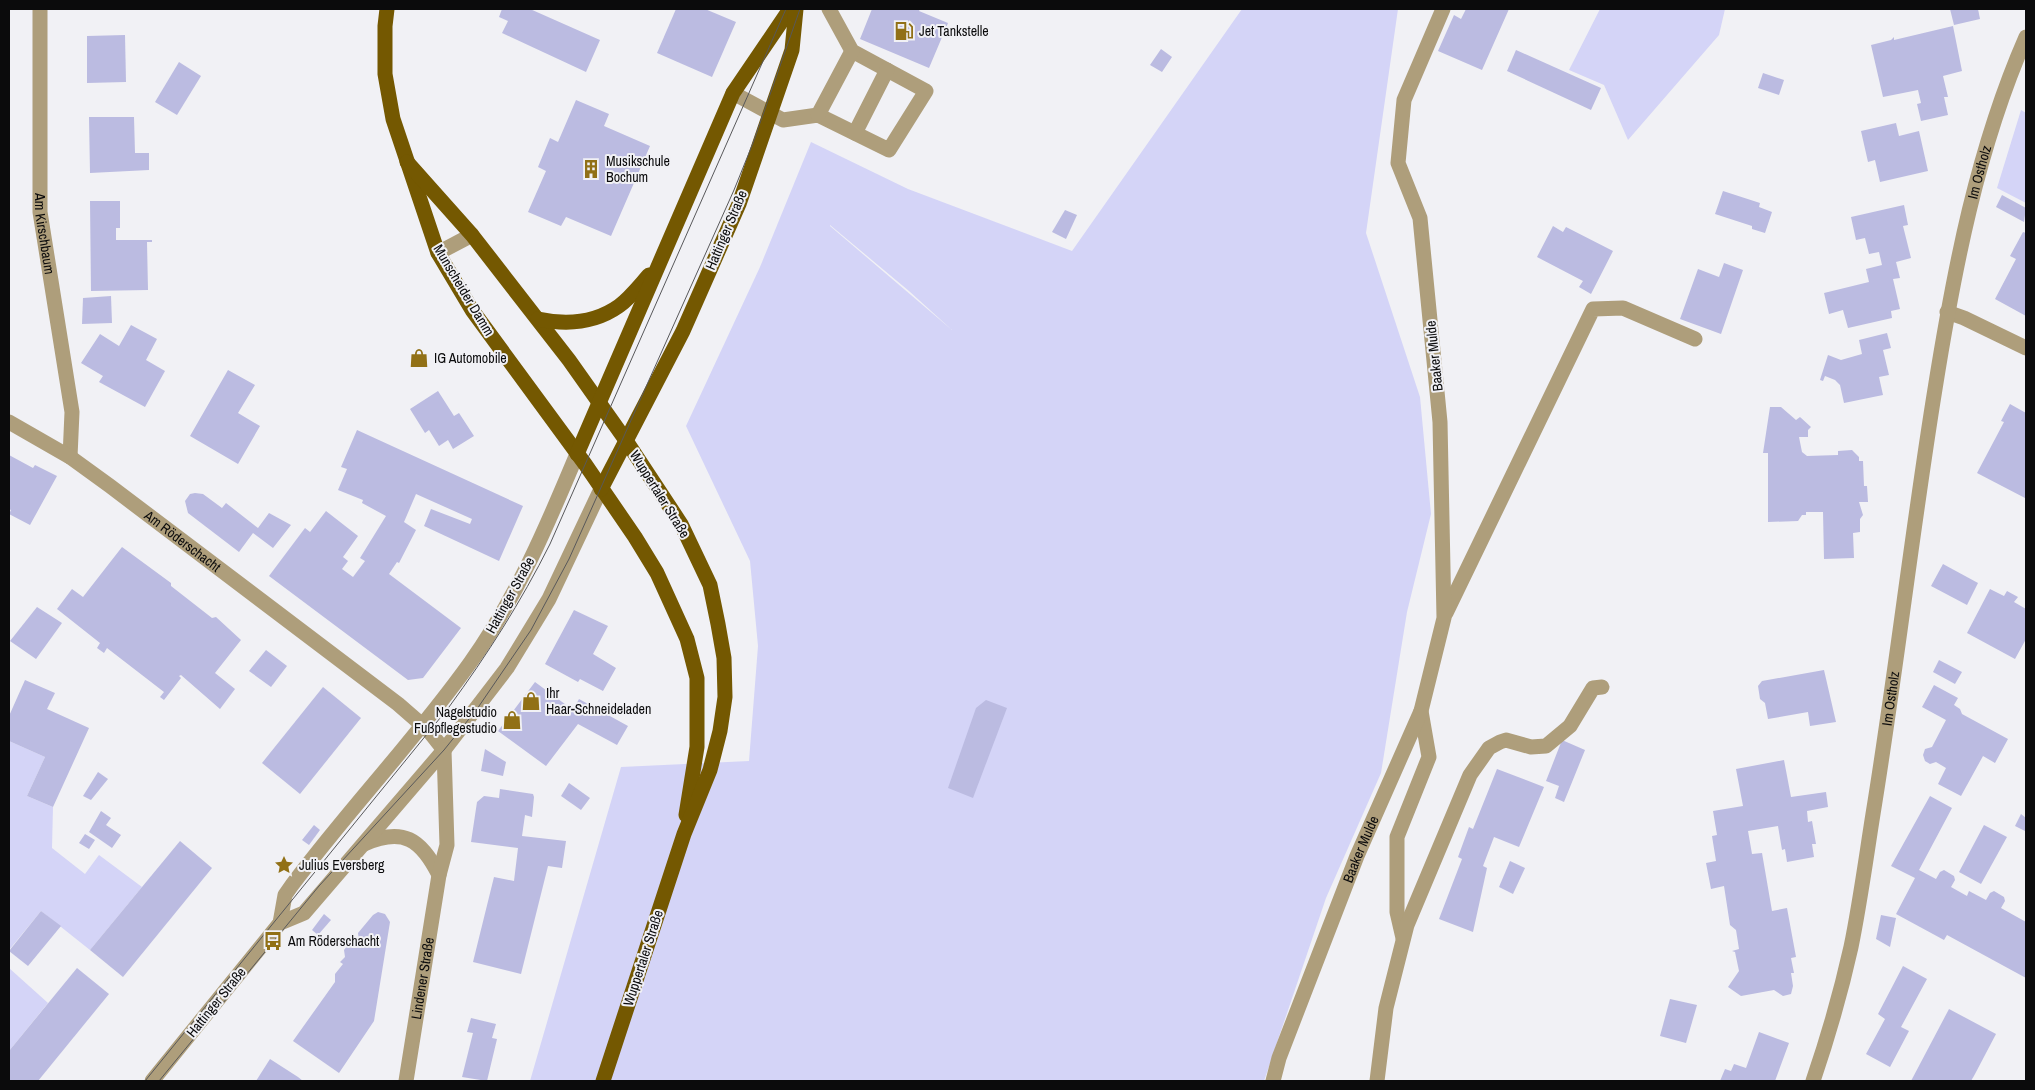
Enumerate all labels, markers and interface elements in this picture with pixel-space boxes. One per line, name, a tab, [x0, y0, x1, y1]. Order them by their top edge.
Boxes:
fuel station icon: Jet Tankstelle	[893, 20, 915, 42]
place label: Jet Tankstelle	[919, 22, 989, 40]
street label: Im Ostholz	[1963, 143, 1995, 201]
place label: Musikschule Bochum	[606, 152, 670, 186]
building icon: Musikschule Bochum	[580, 158, 602, 180]
street label: Hattinger Straße	[701, 187, 751, 273]
street label: Am Kirschbaum	[31, 192, 59, 276]
street label: Munscheider Damm	[430, 241, 498, 339]
street label: Baaker Mulde	[1421, 320, 1447, 392]
shop icon: IG Automobile	[408, 347, 430, 369]
place label: IG Automobile	[434, 349, 507, 367]
street label: Wuppertaler Straße	[626, 447, 694, 541]
street label: Am Röderschacht	[140, 506, 225, 576]
street label: Hattinger Straße	[482, 554, 538, 636]
street label: Im Ostholz	[1878, 670, 1903, 727]
place label: Ihr Haar-Schneideladen	[546, 684, 651, 718]
shop icon: Ihr Haar-Schneideladen	[520, 690, 542, 712]
place label: Nagelstudio Fußpflegestudio	[414, 703, 497, 737]
shop icon: Nagelstudio Fußpflegestudio	[501, 709, 523, 731]
street label: Baaker Mulde	[1339, 813, 1383, 885]
place icon: Julius Eversberg	[273, 854, 295, 876]
place label: Julius Eversberg	[299, 856, 385, 874]
street label: Wuppertaler Straße	[619, 908, 667, 1008]
bus stop icon: Am Röderschacht	[262, 930, 284, 952]
place label: Am Röderschacht	[287, 932, 379, 950]
street label: Lindener Straße	[407, 936, 438, 1021]
street label: Hattinger Straße	[182, 963, 250, 1041]

